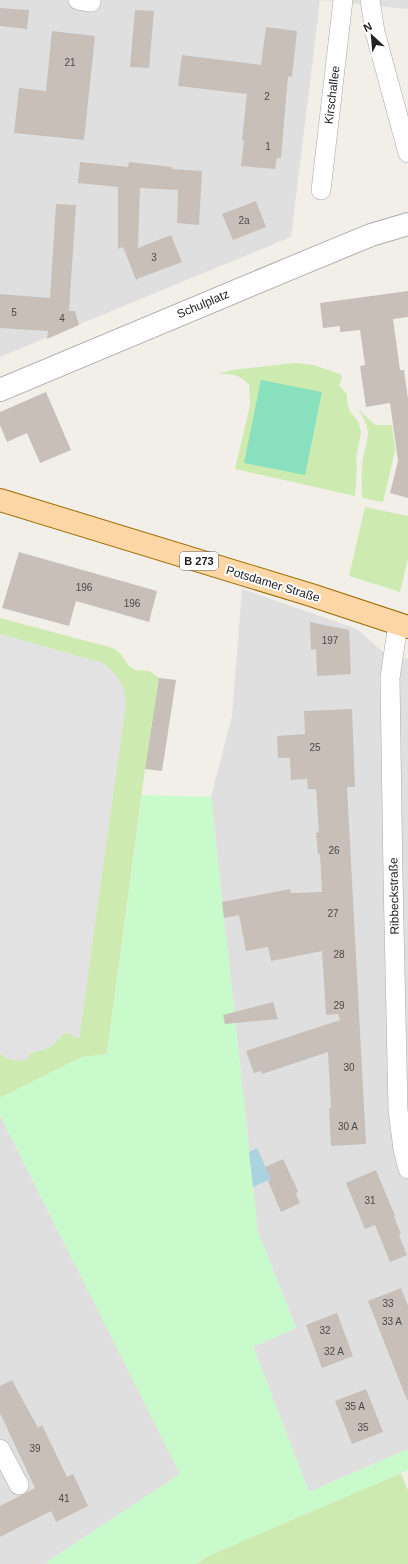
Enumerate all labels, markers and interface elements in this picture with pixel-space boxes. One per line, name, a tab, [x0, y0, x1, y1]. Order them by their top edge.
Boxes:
north arrow	[352, 16, 392, 56]
text: N	[361, 20, 374, 34]
house number: 21	[64, 57, 76, 68]
street label: Kirschallee	[321, 65, 343, 125]
house number: 2	[264, 91, 270, 102]
house number: 1	[265, 141, 271, 152]
house number: 2a	[238, 215, 250, 226]
house number: 3	[151, 252, 157, 263]
street label: Schulplatz	[175, 287, 231, 321]
house number: 5	[11, 307, 17, 318]
house number: 4	[59, 313, 65, 324]
road number: B 273	[180, 552, 218, 570]
street label: Potsdamer Straße	[224, 563, 322, 605]
house number: 196	[76, 582, 93, 593]
house number: 196	[124, 598, 141, 609]
house number: 197	[322, 635, 339, 646]
house number: 25	[309, 742, 321, 753]
house number: 26	[328, 845, 340, 856]
street label: Ribbeckstraße	[386, 857, 402, 935]
house number: 27	[327, 908, 339, 919]
house number: 28	[333, 949, 345, 960]
house number: 29	[333, 1000, 345, 1011]
house number: 30	[343, 1062, 355, 1073]
house number: 30 A	[338, 1121, 358, 1132]
house number: 31	[364, 1195, 376, 1206]
house number: 33	[382, 1298, 394, 1309]
house number: 33 A	[382, 1316, 402, 1327]
house number: 32	[319, 1325, 331, 1336]
house number: 32 A	[324, 1346, 344, 1357]
house number: 35 A	[345, 1401, 365, 1412]
house number: 35	[357, 1422, 369, 1433]
house number: 39	[29, 1443, 41, 1454]
house number: 41	[58, 1493, 70, 1504]

